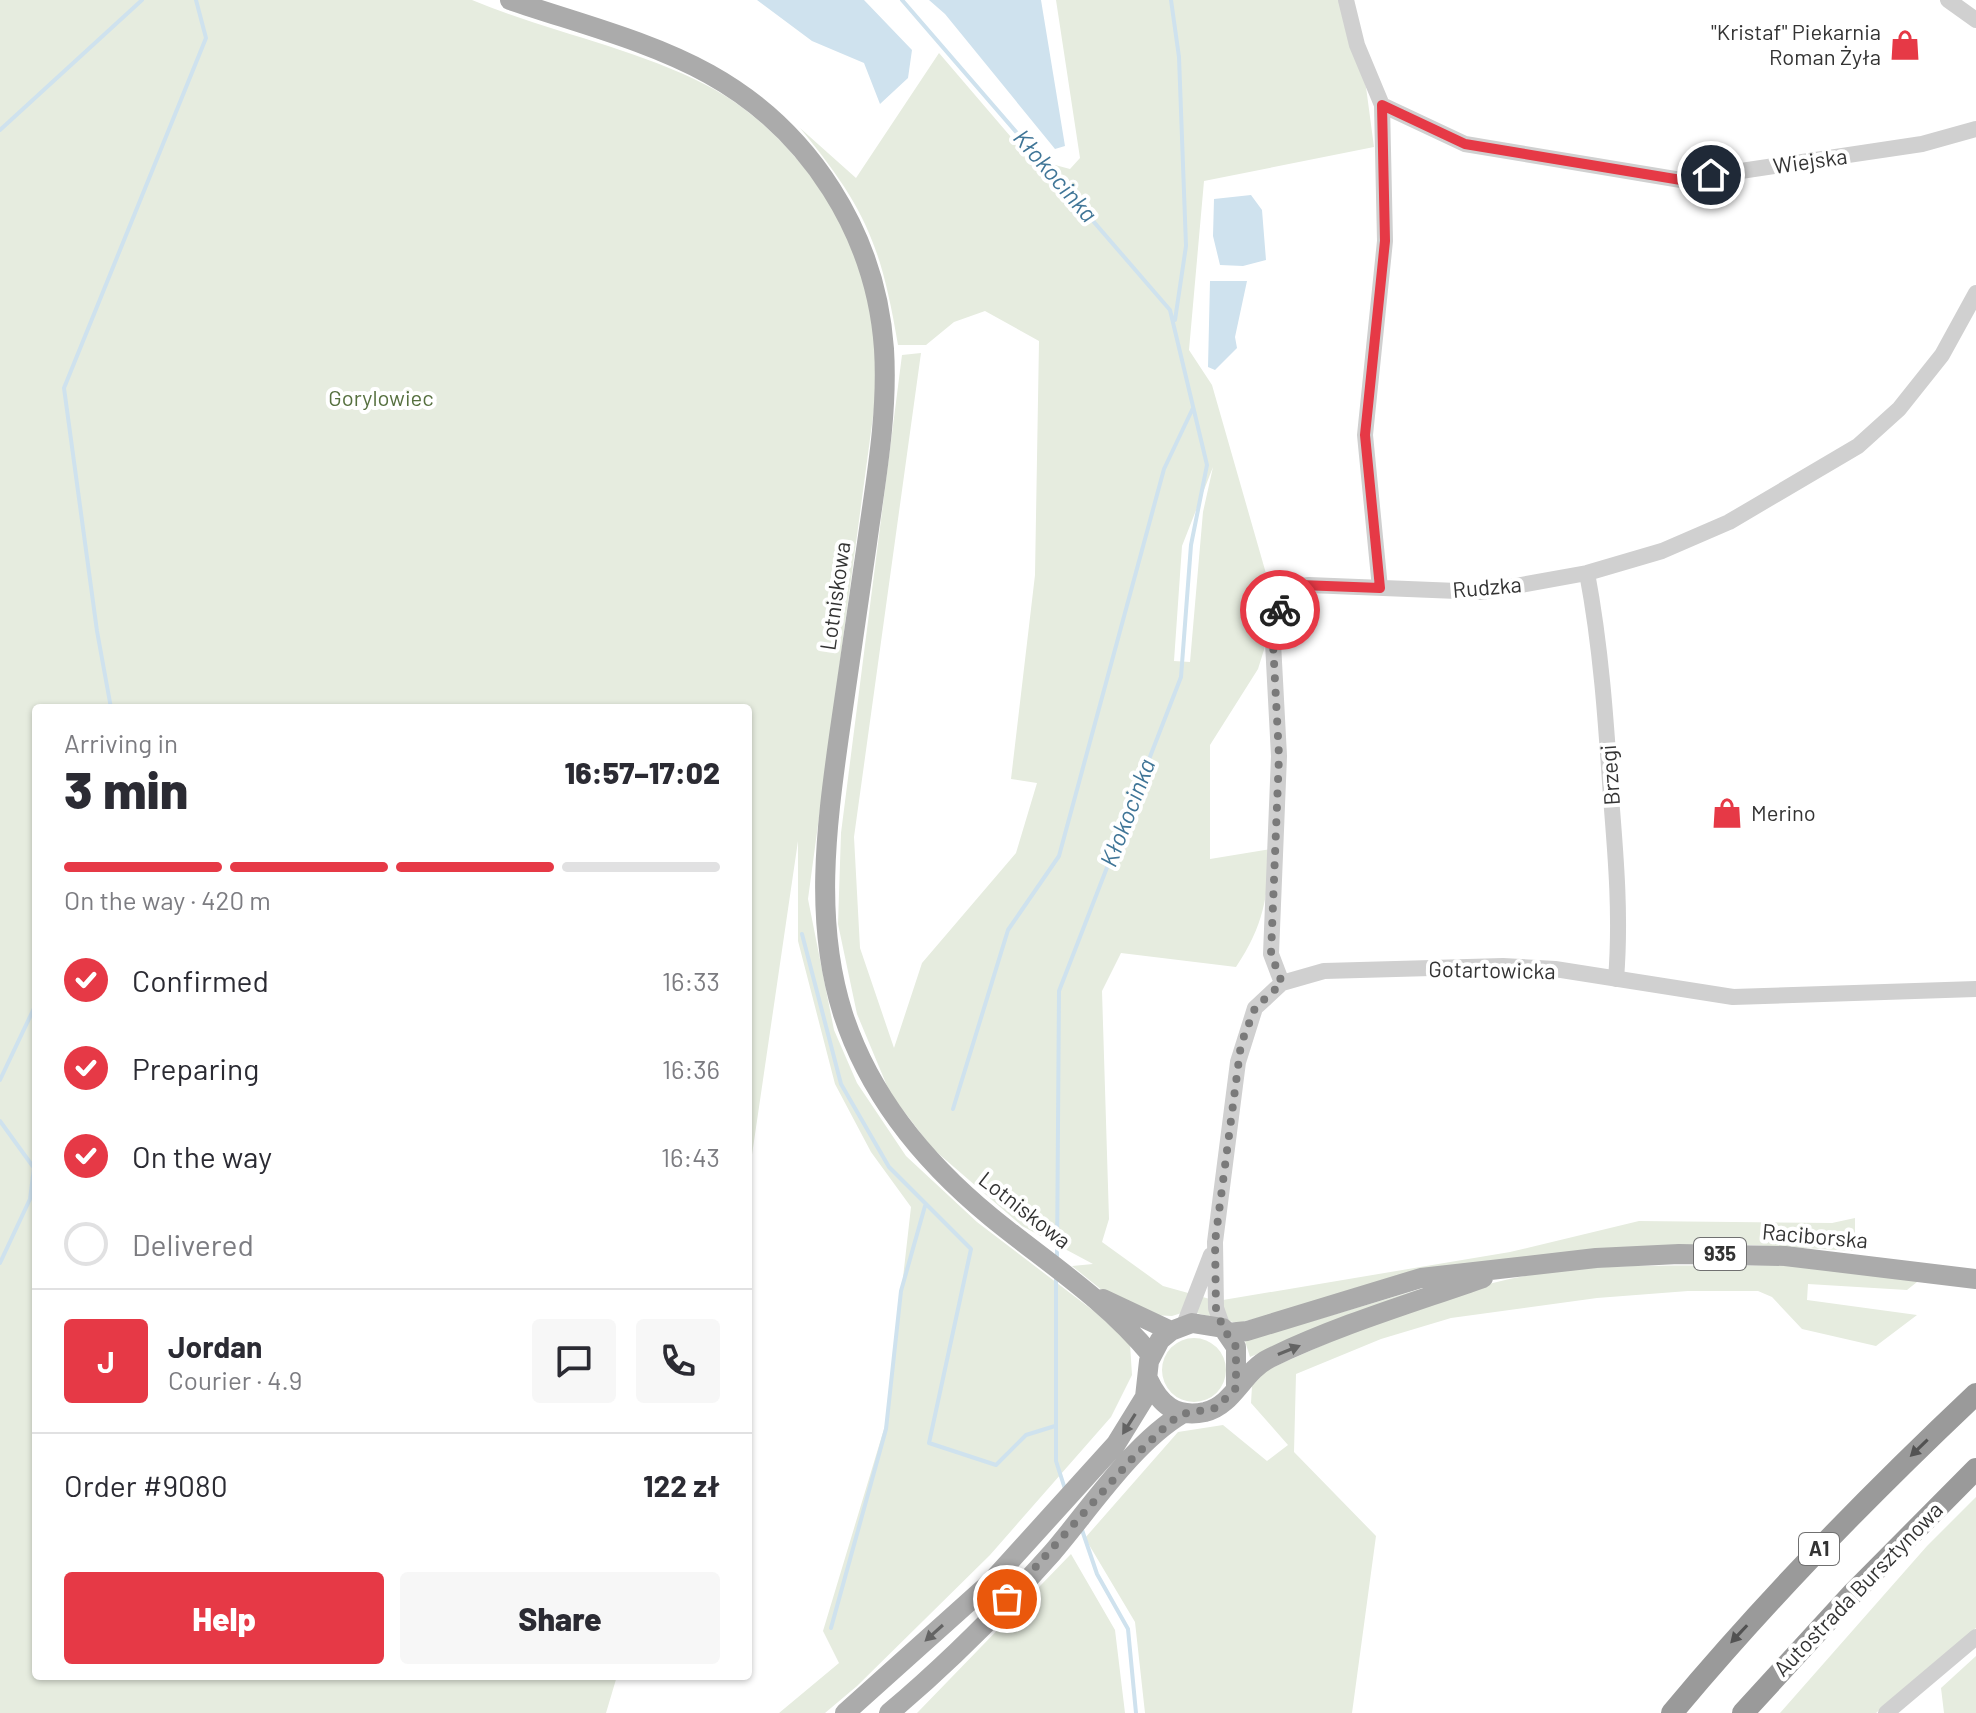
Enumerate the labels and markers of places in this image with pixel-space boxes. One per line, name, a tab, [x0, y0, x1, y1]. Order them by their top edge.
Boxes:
place label: "Kristaf" Piekarnia Roman Żyła	[1711, 18, 1881, 69]
shop icon: "Kristaf" Piekarnia Roman Żyła	[1888, 28, 1922, 62]
pin	[1677, 141, 1745, 209]
shop icon: Merino	[1710, 796, 1744, 830]
place label: Merino	[1751, 799, 1816, 825]
pin	[973, 1565, 1041, 1633]

